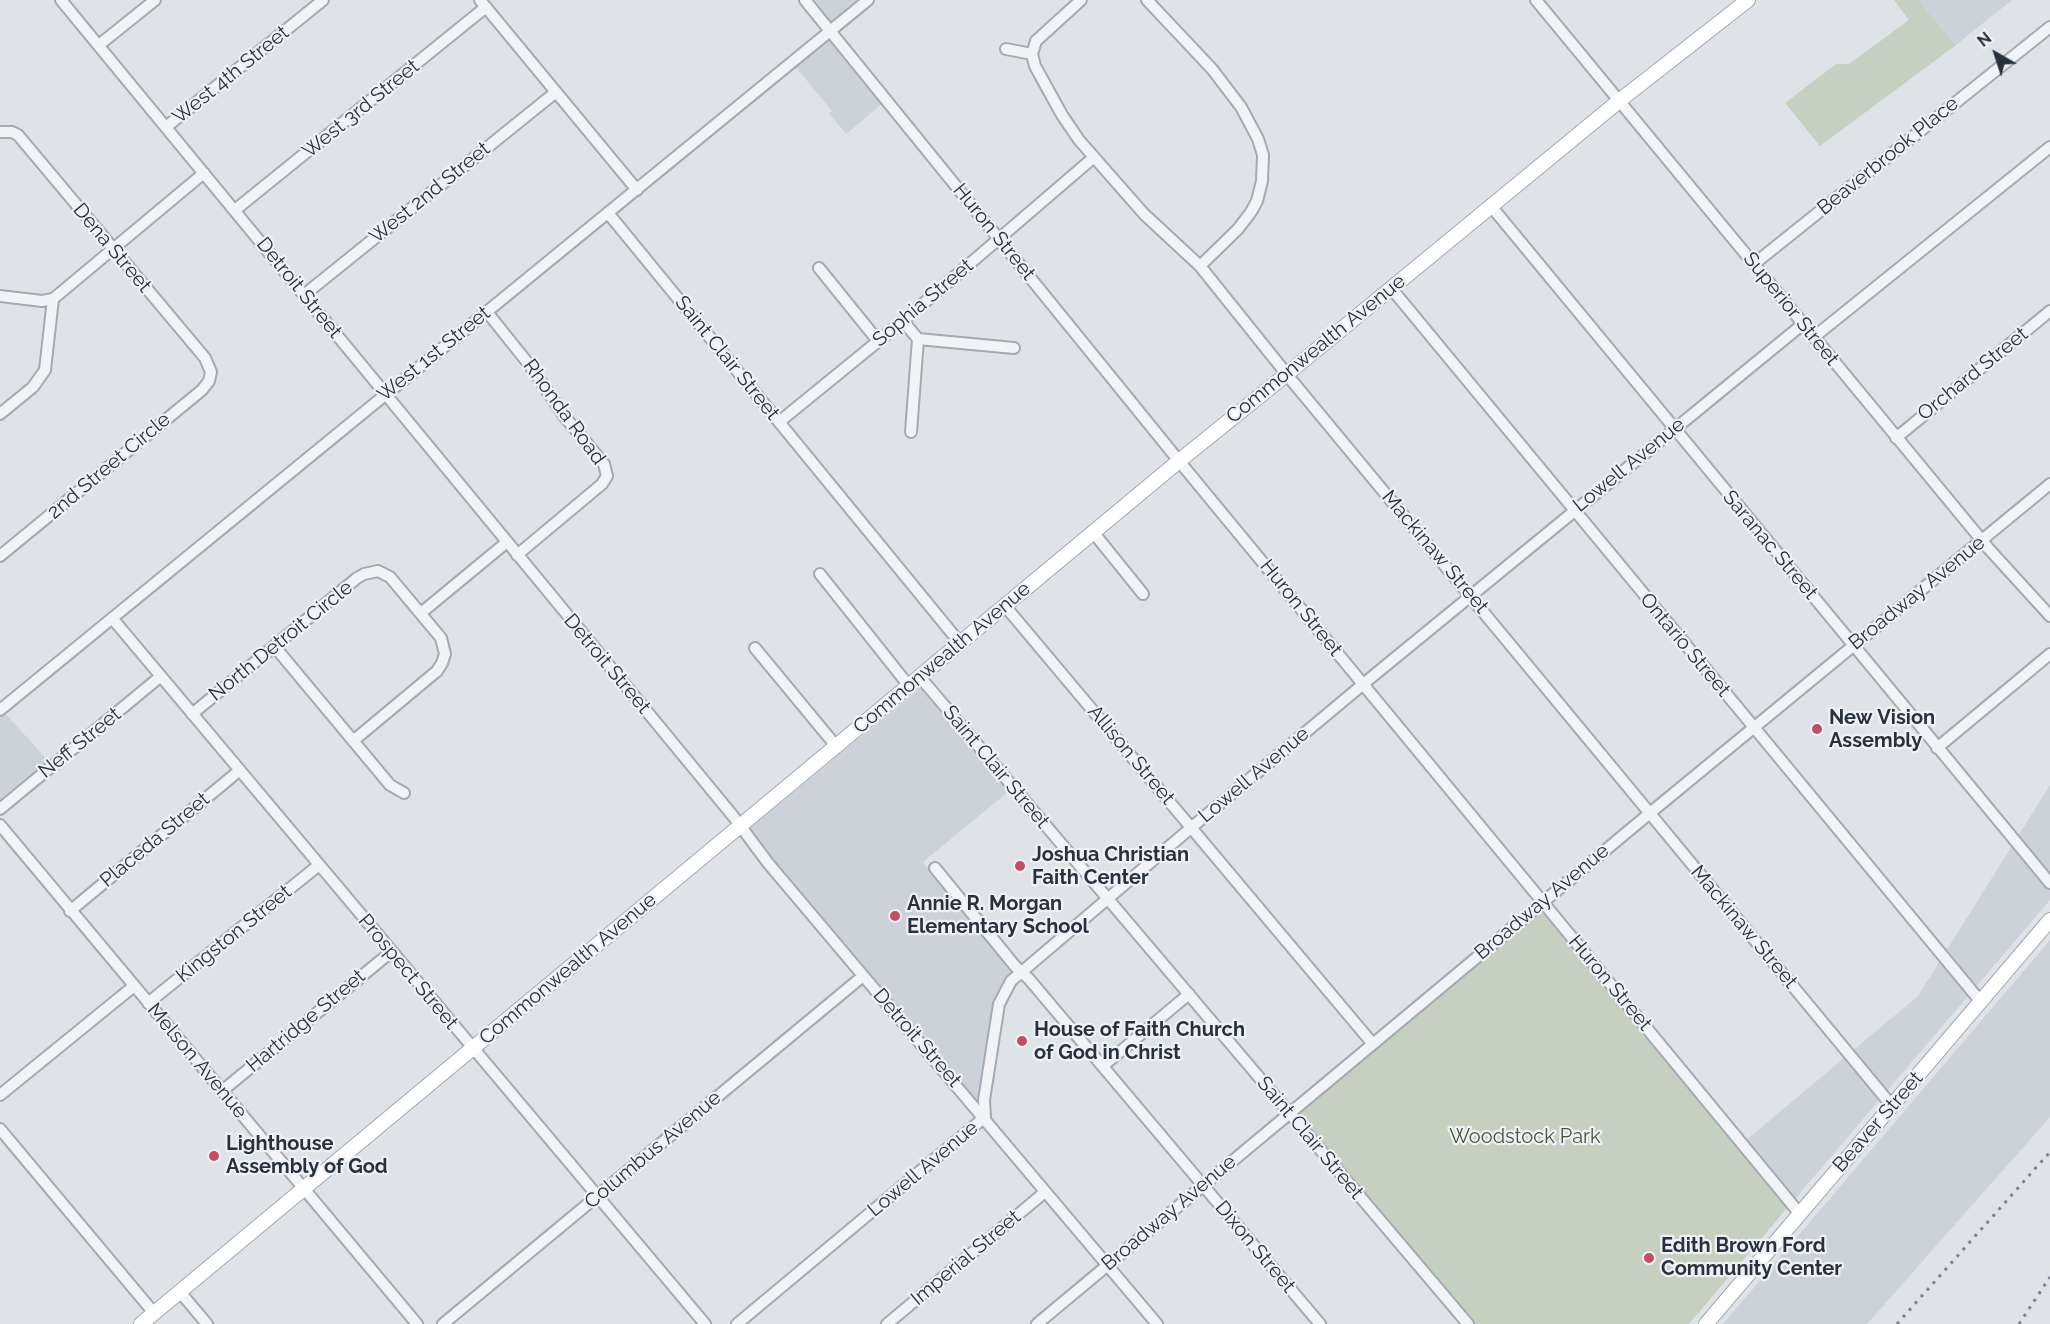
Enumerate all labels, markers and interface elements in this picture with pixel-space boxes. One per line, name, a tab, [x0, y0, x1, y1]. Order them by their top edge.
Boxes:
street label: West 4th Street	[168, 21, 294, 129]
north arrow	[1966, 24, 2026, 84]
text: N	[1974, 28, 1995, 51]
street label: West 3rd Street	[298, 55, 424, 163]
street label: Beaverbrook Place	[1813, 92, 1963, 220]
street label: West 2nd Street	[365, 137, 495, 249]
street label: Huron Street	[948, 179, 1040, 285]
street label: Dena Street	[68, 198, 156, 298]
street label: Detroit Street	[251, 233, 347, 343]
street label: Superior Street	[1738, 247, 1844, 371]
street label: Sophia Street	[868, 254, 978, 352]
street label: Commonwealth Avenue	[1222, 269, 1410, 429]
street label: Saint Clair Street	[670, 291, 784, 425]
street label: West 1st Street	[373, 301, 495, 407]
street label: Orchard Street	[1913, 322, 2033, 426]
street label: Rhonda Road	[518, 355, 610, 469]
street label: 2nd Street Circle	[43, 408, 175, 524]
street label: Lowell Avenue	[1568, 413, 1690, 517]
street label: Mackinaw Street	[1377, 486, 1493, 618]
street label: Saranac Street	[1717, 486, 1823, 604]
street label: Broadway Avenue	[1844, 531, 1990, 655]
street label: Huron Street	[1255, 555, 1347, 661]
street label: North Detroit Circle	[204, 576, 358, 706]
street label: Commonwealth Avenue	[849, 577, 1035, 739]
street label: Ontario Street	[1635, 588, 1735, 702]
street label: Detroit Street	[558, 609, 656, 719]
street label: Allison Street	[1082, 700, 1180, 810]
street label: Saint Clair Street	[938, 701, 1054, 833]
street label: Neff Street	[34, 702, 126, 784]
place label: New Vision Assembly	[1829, 706, 1935, 753]
street label: Lowell Avenue	[1194, 722, 1314, 828]
marker: New Vision Assembly	[1810, 722, 1824, 736]
street label: Placeda Street	[95, 787, 215, 893]
street label: Broadway Avenue	[1470, 839, 1614, 965]
place label: Joshua Christian Faith Center	[1032, 843, 1189, 890]
marker: Joshua Christian Faith Center	[1013, 859, 1027, 873]
street label: Mackinaw Street	[1686, 861, 1802, 993]
street label: Kingston Street	[171, 880, 297, 988]
street label: Commonwealth Avenue	[475, 888, 661, 1050]
place label: Annie R. Morgan Elementary School	[907, 892, 1089, 939]
marker: Annie R. Morgan Elementary School	[888, 909, 902, 923]
street label: Prospect Street	[353, 910, 463, 1034]
street label: Huron Street	[1563, 930, 1657, 1036]
street label: Hartridge Street	[242, 964, 370, 1078]
street label: Detroit Street	[868, 984, 966, 1092]
street label: Melson Avenue	[142, 998, 252, 1124]
place label: House of Faith Church of God in Christ	[1034, 1018, 1245, 1065]
marker: House of Faith Church of God in Christ	[1015, 1034, 1029, 1048]
street label: Beaver Street	[1828, 1067, 1928, 1177]
street label: Saint Clair Street	[1252, 1072, 1368, 1204]
street label: Columbus Avenue	[580, 1086, 726, 1214]
street label: Lowell Avenue	[863, 1116, 983, 1222]
park label: Woodstock Park	[1449, 1125, 1601, 1149]
place label: Lighthouse Assembly of God	[226, 1132, 388, 1179]
marker: Lighthouse Assembly of God	[207, 1149, 221, 1163]
street label: Broadway Avenue	[1097, 1150, 1241, 1276]
street label: Dixon Street	[1210, 1196, 1300, 1298]
street label: Imperial Street	[906, 1205, 1026, 1311]
place label: Edith Brown Ford Community Center	[1661, 1234, 1842, 1281]
marker: Edith Brown Ford Community Center	[1642, 1251, 1656, 1265]

